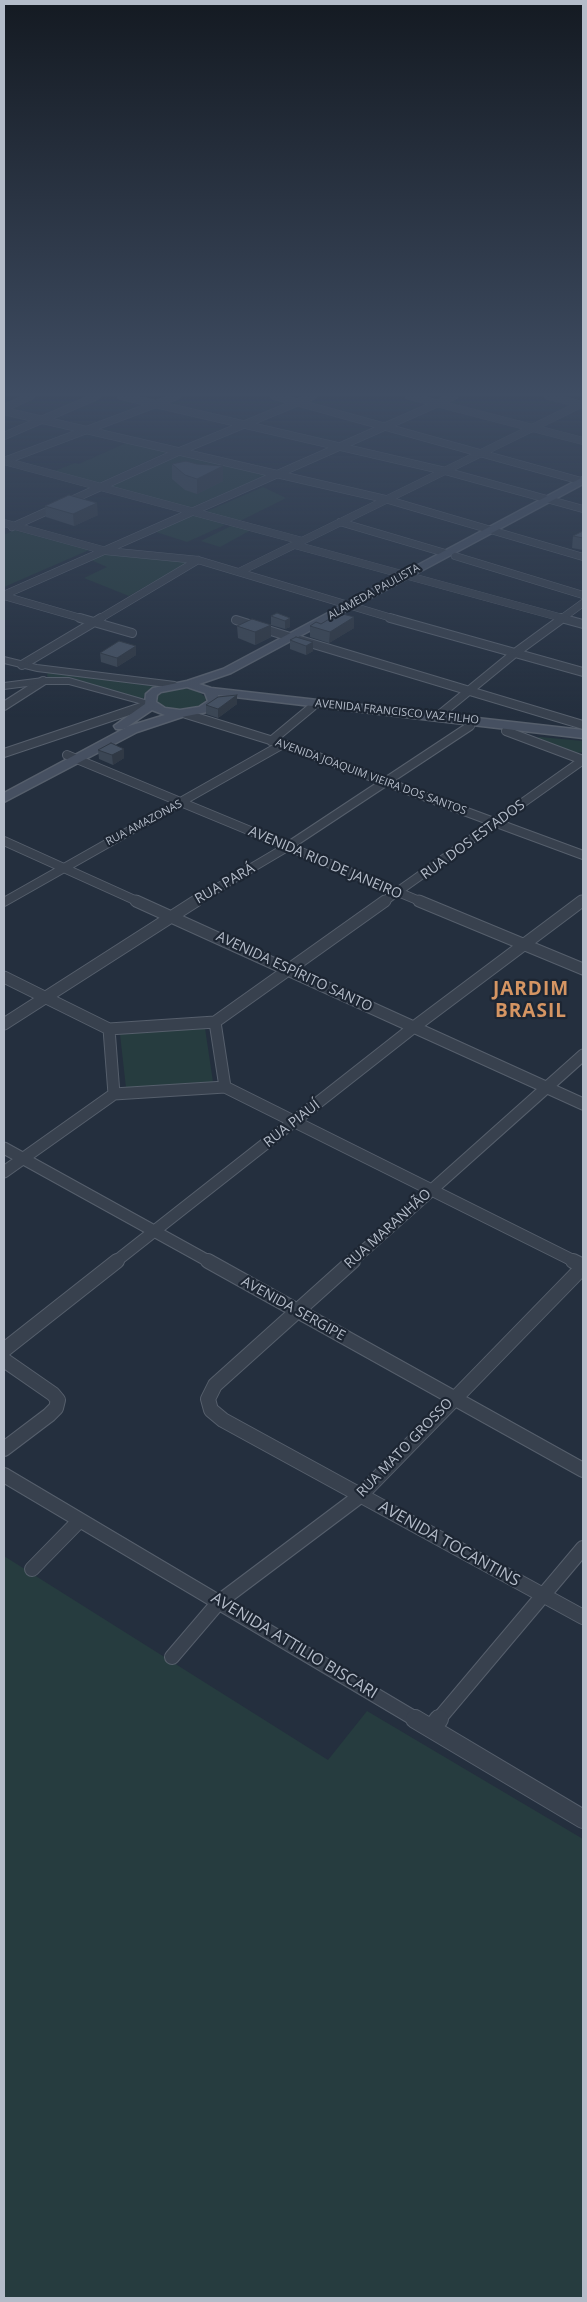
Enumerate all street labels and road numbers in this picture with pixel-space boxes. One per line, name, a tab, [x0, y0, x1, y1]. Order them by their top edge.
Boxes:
street label: ALAMEDA PAULISTA	[326, 561, 422, 623]
street label: AVENIDA FRANCISCO VAZ FILHO	[314, 697, 480, 727]
street label: AVENIDA JOAQUIM VIEIRA DOS SANTOS	[274, 736, 468, 818]
street label: RUA AMAZONAS	[104, 797, 184, 849]
street label: RUA DOS ESTADOS	[418, 797, 528, 883]
street label: AVENIDA RIO DE JANEIRO	[246, 823, 404, 903]
street label: RUA PARÁ	[192, 860, 258, 908]
street label: AVENIDA ESPÍRITO SANTO	[213, 928, 375, 1016]
street label: RUA PIAUÍ	[261, 1097, 323, 1151]
street label: RUA MARANHÃO	[341, 1186, 435, 1272]
street label: AVENIDA SERGIPE	[238, 1273, 348, 1345]
street label: RUA MATO GROSSO	[353, 1395, 457, 1501]
street label: AVENIDA TOCANTINS	[375, 1497, 523, 1591]
street label: AVENIDA ATTILIO BISCARI	[207, 1589, 381, 1703]

